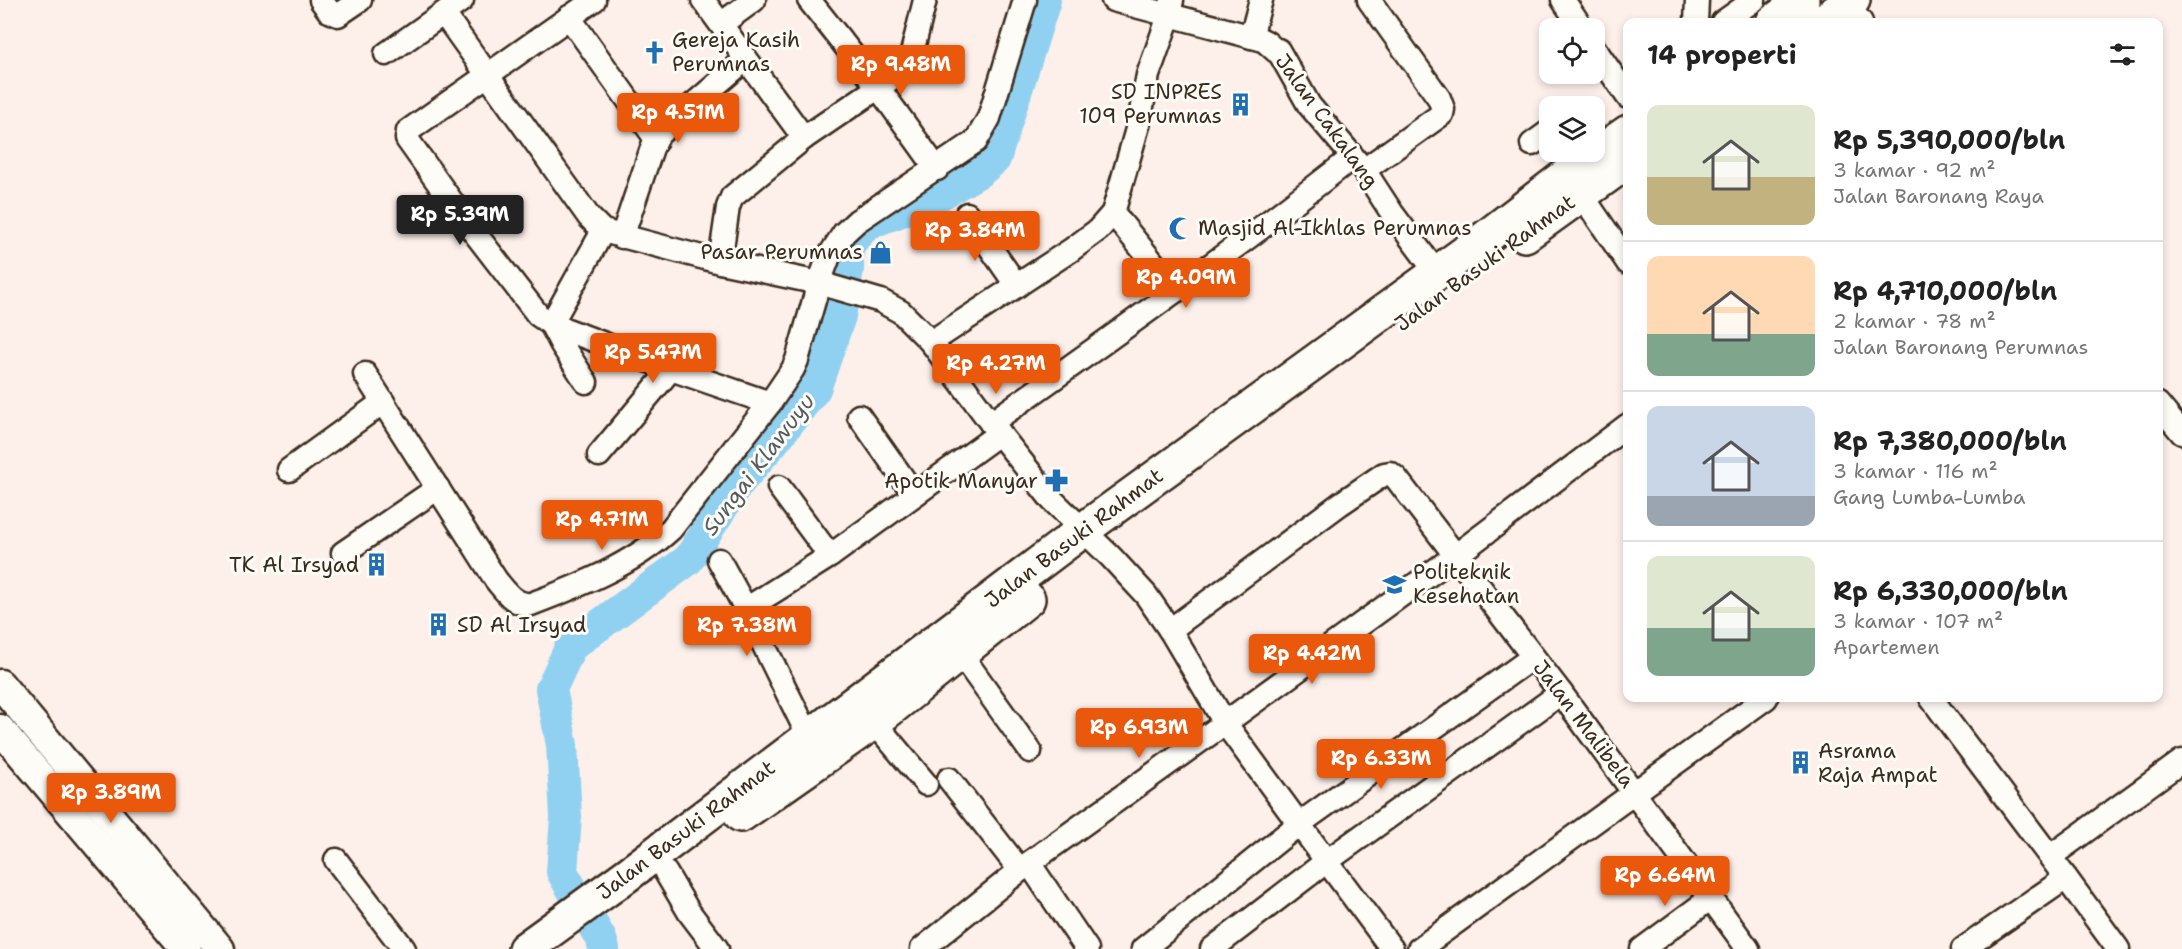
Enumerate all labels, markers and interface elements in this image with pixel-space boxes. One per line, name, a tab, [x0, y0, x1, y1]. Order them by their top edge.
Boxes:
map controls	[1539, 18, 1605, 162]
button: locate	[1539, 18, 1605, 84]
place label: Gereja Kasih Perumnas	[672, 26, 800, 78]
text: 14 properti	[1647, 37, 1797, 72]
icon: filters	[2106, 38, 2139, 71]
church icon: Gereja Kasih Perumnas	[641, 39, 667, 65]
pin: Rp 9.48M	[839, 45, 963, 96]
street label: Jalan Cakalang	[1269, 48, 1385, 194]
text: Rp 9.48M	[851, 51, 951, 77]
place label: SD INPRES 109 Perumnas	[1079, 78, 1222, 130]
building icon: SD INPRES 109 Perumnas	[1227, 91, 1253, 117]
pin: Rp 4.51M	[616, 93, 740, 144]
button: layers	[1539, 96, 1605, 162]
text: Rp 4.51M	[631, 99, 725, 125]
text: Rp 5,390,000/bln	[1833, 122, 2065, 157]
icon: home	[1695, 129, 1767, 201]
text: 3 kamar · 92 m²	[1833, 157, 1995, 183]
text: Jalan Baronang Raya	[1833, 183, 2044, 209]
street label: Jalan Basuki Rahmat	[1389, 188, 1581, 338]
pin: Rp 5.39M	[398, 195, 522, 246]
text: Rp 5.39M	[411, 201, 509, 227]
pin: Rp 3.84M	[913, 211, 1037, 262]
place label: Masjid Al-Ikhlas Perumnas	[1198, 214, 1472, 242]
mosque icon: Masjid Al-Ikhlas Perumnas	[1167, 215, 1193, 241]
text: Rp 3.84M	[925, 217, 1025, 243]
place label: Pasar Perumnas	[700, 238, 863, 266]
shop icon: Pasar Perumnas	[868, 239, 894, 265]
pin: Rp 4.09M	[1124, 258, 1248, 309]
text: Rp 4.09M	[1136, 264, 1236, 290]
text: Rp 4,710,000/bln	[1833, 273, 2057, 308]
icon: home	[1695, 280, 1767, 352]
text: 2 kamar · 78 m²	[1833, 308, 1996, 334]
pin: Rp 5.47M	[591, 333, 715, 384]
text: Jalan Baronang Perumnas	[1833, 334, 2088, 360]
text: Rp 5.47M	[604, 339, 702, 365]
pin: Rp 4.27M	[934, 344, 1058, 395]
text: Rp 4.27M	[946, 350, 1046, 376]
water label: Sungai Klawuyu	[696, 387, 821, 541]
text: Rp 7,380,000/bln	[1833, 423, 2067, 458]
icon: home	[1695, 430, 1767, 502]
text: 3 kamar · 116 m²	[1833, 458, 1998, 484]
street label: Jalan Basuki Rahmat	[979, 462, 1169, 614]
place label: Apotik Manyar	[884, 467, 1038, 495]
pharmacy icon: Apotik Manyar	[1043, 468, 1069, 494]
text: Gang Lumba-Lumba	[1833, 484, 2026, 510]
pin: Rp 4.71M	[540, 500, 664, 551]
text: Rp 4.71M	[556, 506, 648, 532]
place label: TK Al Irsyad	[229, 551, 359, 579]
building icon: TK Al Irsyad	[364, 552, 390, 578]
place label: Politeknik Kesehatan	[1413, 558, 1519, 610]
school or university icon: Politeknik Kesehatan	[1382, 571, 1408, 597]
text: Rp 6,330,000/bln	[1833, 573, 2068, 608]
icon: home	[1695, 580, 1767, 652]
pin: Rp 7.38M	[685, 606, 809, 657]
text: 3 kamar · 107 m²	[1833, 608, 2003, 634]
place label: SD Al Irsyad	[457, 611, 586, 639]
building icon: SD Al Irsyad	[426, 612, 452, 638]
text: Rp 7.38M	[697, 612, 797, 638]
pin: Rp 4.42M	[1250, 634, 1374, 685]
text: Apartemen	[1833, 634, 1940, 660]
text: Rp 4.42M	[1263, 640, 1361, 666]
street label: Jalan Malibela	[1527, 654, 1641, 794]
pin: Rp 6.93M	[1077, 708, 1201, 759]
text: Rp 6.93M	[1090, 714, 1188, 740]
place label: Asrama Raja Ampat	[1818, 737, 1938, 789]
pin: Rp 6.33M	[1319, 739, 1443, 790]
text: Rp 6.33M	[1331, 745, 1431, 771]
building icon: Asrama Raja Ampat	[1787, 750, 1813, 776]
street label: Jalan Basuki Rahmat	[591, 754, 781, 906]
pin: Rp 3.89M	[49, 773, 173, 824]
text: Rp 3.89M	[61, 779, 161, 805]
pin: Rp 6.64M	[1603, 856, 1727, 907]
text: Rp 6.64M	[1615, 862, 1716, 888]

